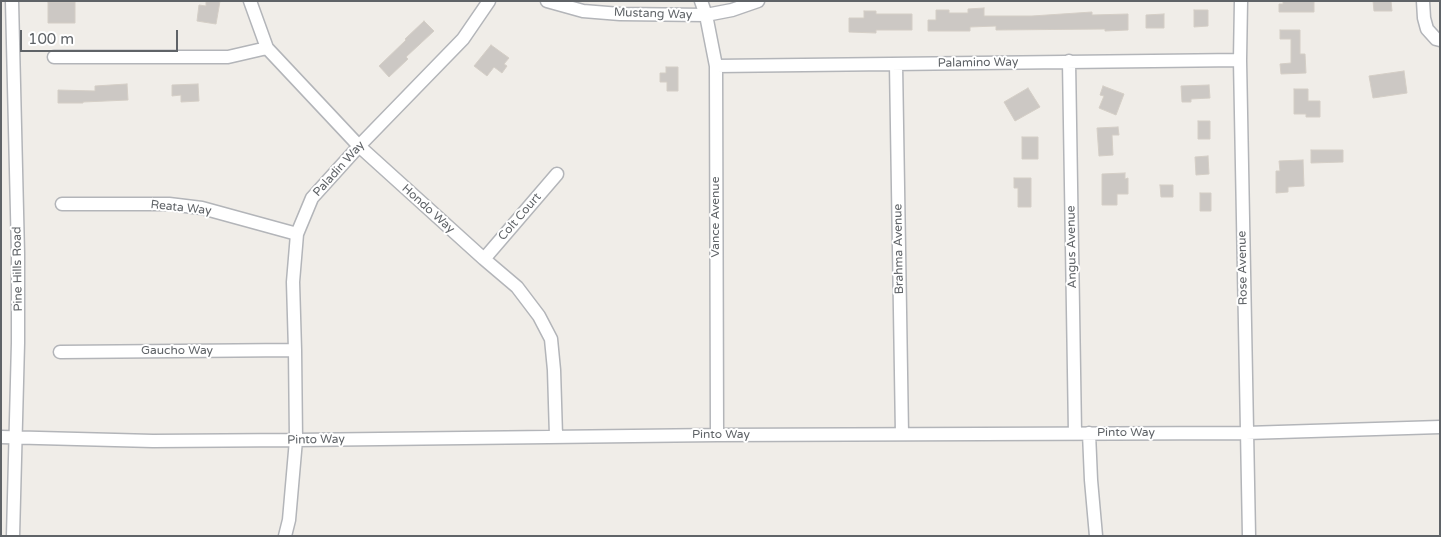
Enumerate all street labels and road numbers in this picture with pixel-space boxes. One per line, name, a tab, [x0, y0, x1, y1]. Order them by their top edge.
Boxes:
street label: Mustang Way	[614, 5, 692, 23]
street label: Palamino Way	[938, 55, 1018, 71]
street label: Paladin Way	[310, 138, 368, 200]
street label: Vance Avenue	[709, 177, 723, 257]
street label: Hondo Way	[399, 181, 457, 237]
street label: Colt Court	[496, 190, 544, 244]
street label: Reata Way	[150, 198, 212, 218]
street label: Brahma Avenue	[891, 204, 907, 294]
street label: Angus Avenue	[1064, 205, 1080, 289]
street label: Pine Hills Road	[10, 226, 26, 312]
street label: Rose Avenue	[1235, 231, 1251, 305]
street label: Gaucho Way	[141, 344, 213, 358]
street label: Pinto Way	[1097, 426, 1155, 440]
street label: Pinto Way	[692, 428, 750, 442]
street label: Pinto Way	[287, 432, 345, 448]

